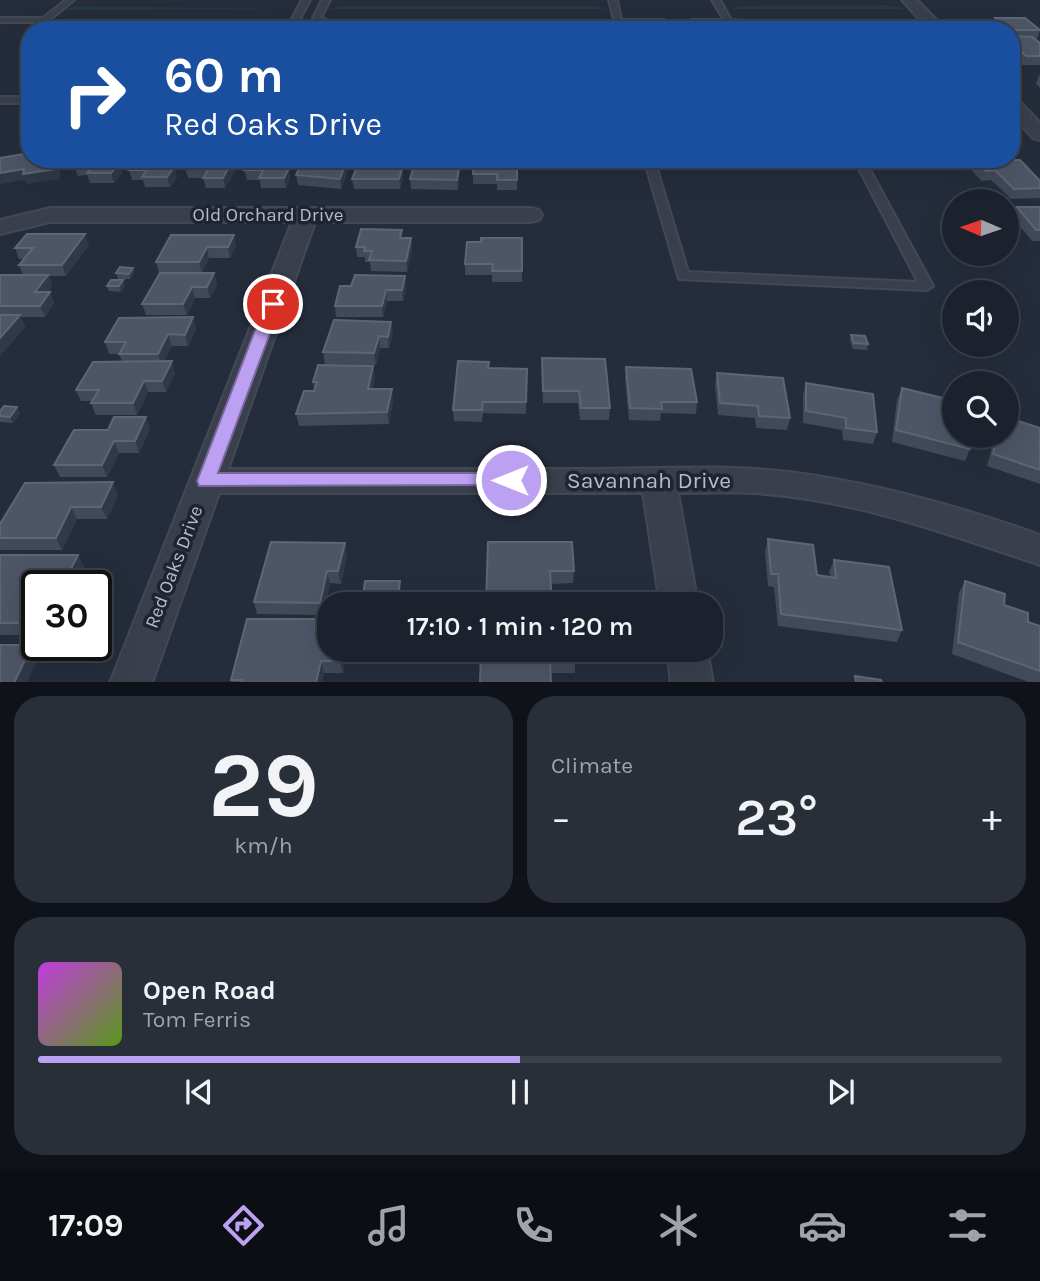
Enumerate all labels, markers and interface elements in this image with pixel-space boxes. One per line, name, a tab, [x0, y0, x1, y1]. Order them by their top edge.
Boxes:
text: 60 m	[164, 47, 284, 104]
icon: right	[49, 49, 140, 140]
text: Red Oaks Drive	[164, 106, 382, 143]
north arrow	[942, 189, 1018, 266]
map controls	[942, 189, 1019, 448]
street label: Old Orchard Drive	[192, 204, 344, 226]
pin	[243, 274, 303, 334]
button: sound	[942, 280, 1019, 357]
icon: arrive	[254, 285, 292, 323]
button: search	[942, 371, 1019, 448]
position arrow	[474, 443, 548, 517]
street label: Savannah Drive	[567, 467, 731, 494]
street label: Red Oaks Drive	[141, 503, 207, 631]
speed limit sign: 30	[21, 570, 112, 661]
text: 17:10 · 1 min · 120 m	[407, 611, 633, 642]
text: 29	[208, 733, 319, 839]
text: Climate	[551, 752, 633, 779]
text: 23°	[735, 787, 818, 848]
text: −	[551, 796, 571, 841]
text: +	[982, 796, 1002, 841]
text: km/h	[234, 832, 293, 859]
text: Open Road	[143, 975, 276, 1006]
text: Tom Ferris	[143, 1006, 251, 1033]
icon: previous	[180, 1073, 218, 1111]
icon: pause	[501, 1073, 539, 1111]
icon: next	[822, 1073, 860, 1111]
icon: directions	[219, 1201, 268, 1250]
icon: music	[364, 1201, 413, 1250]
icon: phone	[509, 1201, 558, 1250]
icon: climate	[654, 1201, 703, 1250]
icon: car	[798, 1201, 847, 1250]
icon: filters	[943, 1201, 992, 1250]
text: 17:09	[48, 1207, 124, 1244]

